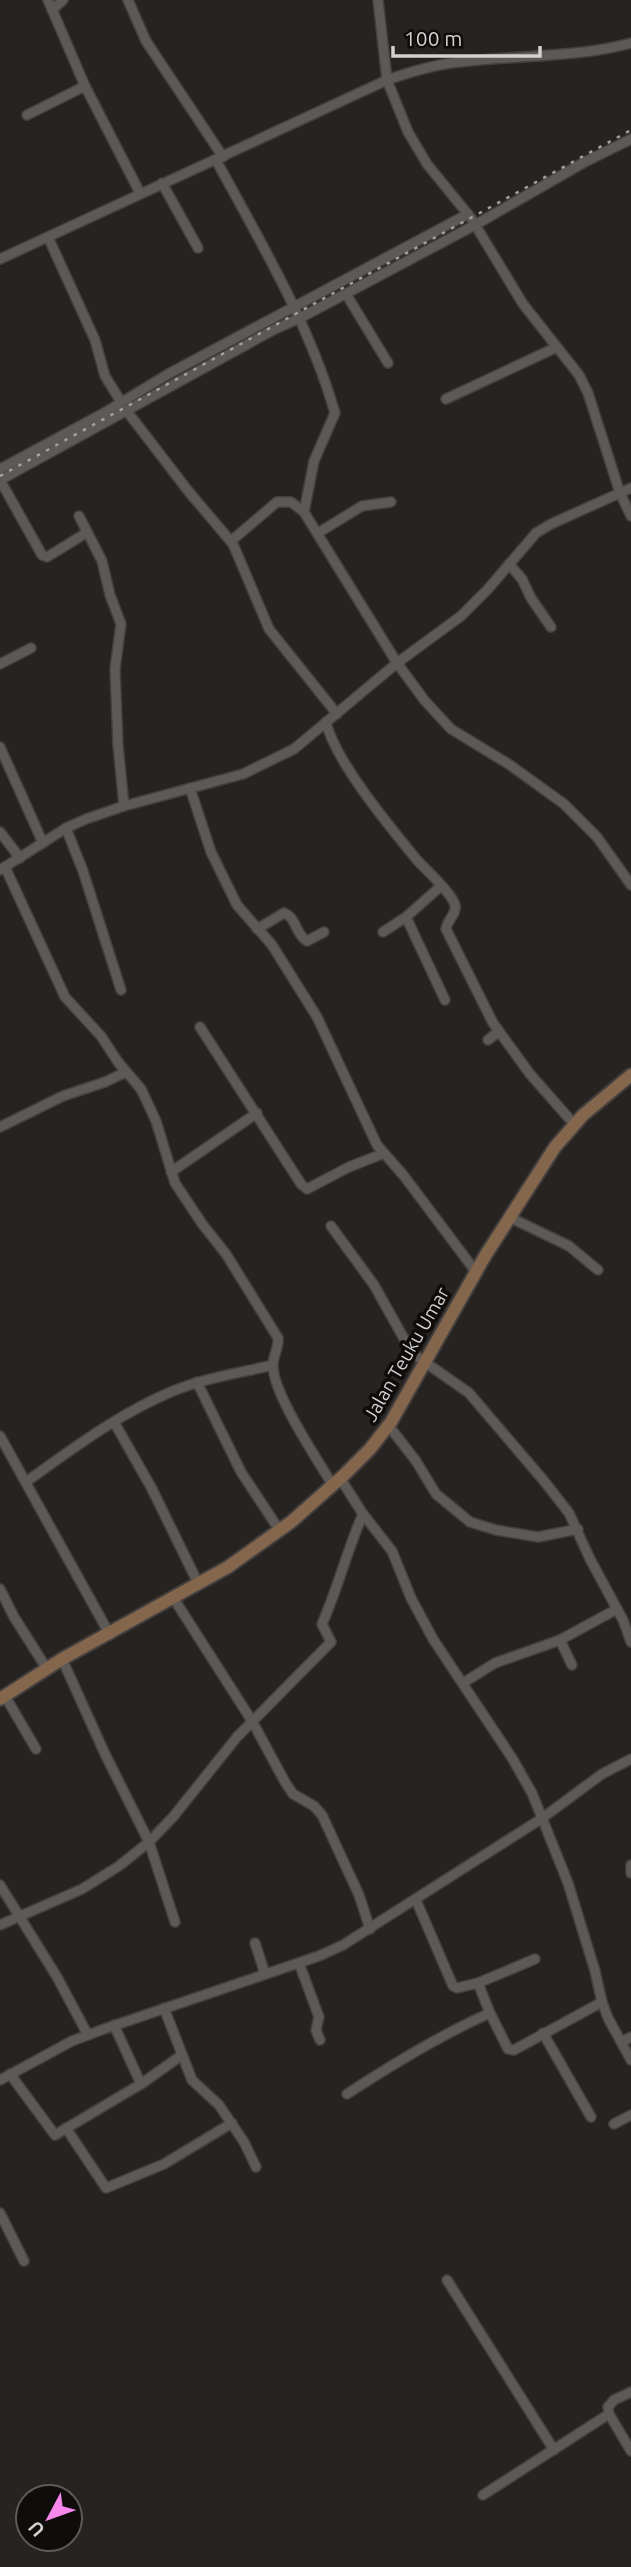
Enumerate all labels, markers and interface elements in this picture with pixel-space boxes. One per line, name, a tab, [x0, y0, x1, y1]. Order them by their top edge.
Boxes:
scale bar	[393, 14, 540, 58]
text: 100 m	[404, 26, 462, 50]
street label: Jalan Teuku Umar	[359, 1283, 453, 1425]
north arrow	[14, 2483, 84, 2553]
text: U	[23, 2517, 49, 2541]

